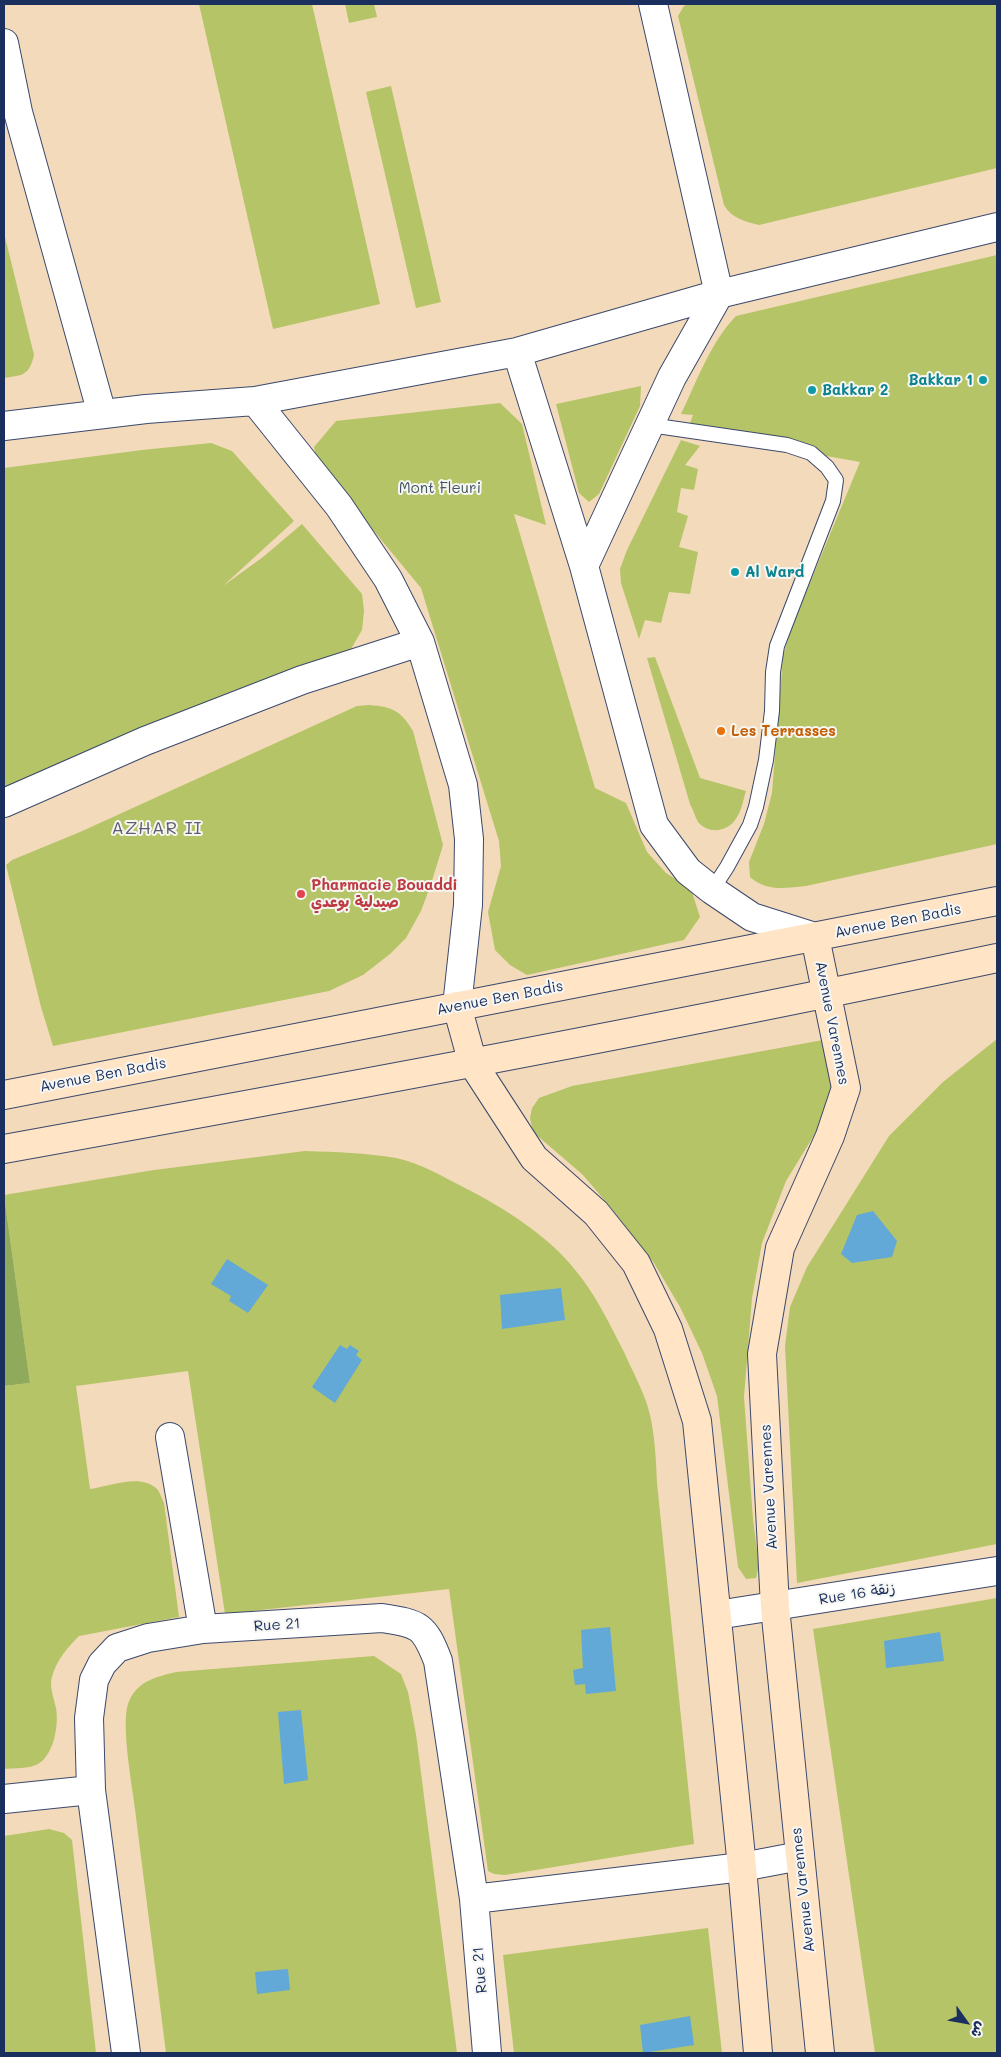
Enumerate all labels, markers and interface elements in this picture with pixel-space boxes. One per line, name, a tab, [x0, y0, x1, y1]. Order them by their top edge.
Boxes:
place label: Bakkar 1	[908, 371, 973, 389]
marker: Bakkar 1	[977, 374, 989, 386]
place label: Bakkar 2	[822, 381, 888, 399]
marker: Bakkar 2	[806, 384, 818, 396]
park label: Mont Fleuri	[399, 479, 481, 497]
place label: Al Ward	[745, 563, 804, 581]
marker: Al Ward	[729, 566, 741, 578]
place label: Les Terrasses	[731, 722, 836, 740]
marker: Les Terrasses	[715, 725, 727, 737]
district label: AZHAR II	[111, 817, 203, 839]
place label: Pharmacie Bouaddi صيدلية بوعدي	[311, 876, 458, 911]
marker: Pharmacie Bouaddi صيدلية بوعدي	[295, 888, 307, 900]
street label: Avenue Ben Badis	[833, 900, 963, 942]
street label: Avenue Varennes	[811, 960, 853, 1086]
street label: Avenue Ben Badis	[435, 977, 565, 1019]
street label: Avenue Ben Badis	[38, 1054, 168, 1096]
street label: Avenue Varennes	[757, 1424, 781, 1550]
street label: Rue 16 زنقة	[818, 1579, 896, 1609]
street label: Rue 21	[253, 1614, 301, 1636]
street label: Avenue Varennes	[787, 1827, 819, 1953]
street label: Rue 21	[469, 1946, 491, 1994]
north arrow	[941, 1997, 991, 2047]
text: ش	[967, 2019, 991, 2042]

